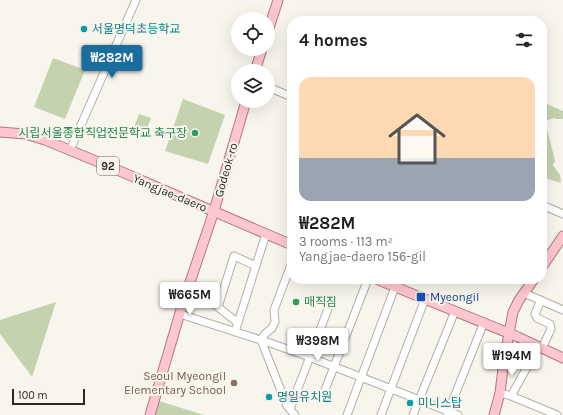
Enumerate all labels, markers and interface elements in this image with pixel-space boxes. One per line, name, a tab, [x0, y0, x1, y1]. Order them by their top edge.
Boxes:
map controls	[231, 12, 275, 108]
button: locate	[231, 12, 275, 56]
place label: 서울명덕초등학교	[92, 22, 180, 36]
marker: 서울명덕초등학교	[79, 24, 89, 34]
icon: filters	[513, 29, 535, 51]
text: 4 homes	[299, 30, 368, 50]
pin: ₩282M	[84, 45, 140, 79]
text: ₩282M	[90, 50, 134, 65]
button: layers	[231, 64, 275, 108]
icon: home	[381, 103, 453, 175]
place label: 시립서울종합직업전문학교 축구장	[19, 126, 187, 140]
marker: 시립서울종합직업전문학교 축구장	[190, 128, 200, 138]
street label: Godeok-ro	[212, 141, 240, 199]
road number: 92	[97, 157, 119, 175]
street label: Yangjae-daero	[131, 171, 209, 215]
text: ₩282M	[299, 213, 355, 233]
text: 3 rooms · 113 m²	[299, 234, 393, 249]
text: Yangjae-daero 156-gil	[299, 249, 426, 264]
pin: ₩665M	[162, 282, 218, 316]
text: ₩665M	[169, 287, 211, 302]
place label: Myeongil	[430, 290, 479, 304]
marker: Myeongil	[415, 291, 427, 303]
place label: 매직짐	[304, 295, 337, 309]
marker: 매직짐	[291, 297, 301, 307]
pin: ₩398M	[290, 328, 346, 362]
text: ₩398M	[296, 333, 340, 348]
pin: ₩194M	[484, 343, 540, 377]
text: ₩194M	[492, 348, 532, 363]
place label: Seoul Myeongil Elementary School	[124, 369, 226, 397]
marker: Seoul Myeongil Elementary School	[229, 378, 239, 388]
scale bar	[12, 387, 85, 406]
text: 100 m	[18, 389, 48, 402]
place label: 명일유치원	[277, 390, 332, 404]
marker: 명일유치원	[264, 392, 274, 402]
place label: 미니스탑	[418, 396, 462, 410]
marker: 미니스탑	[405, 398, 415, 408]

